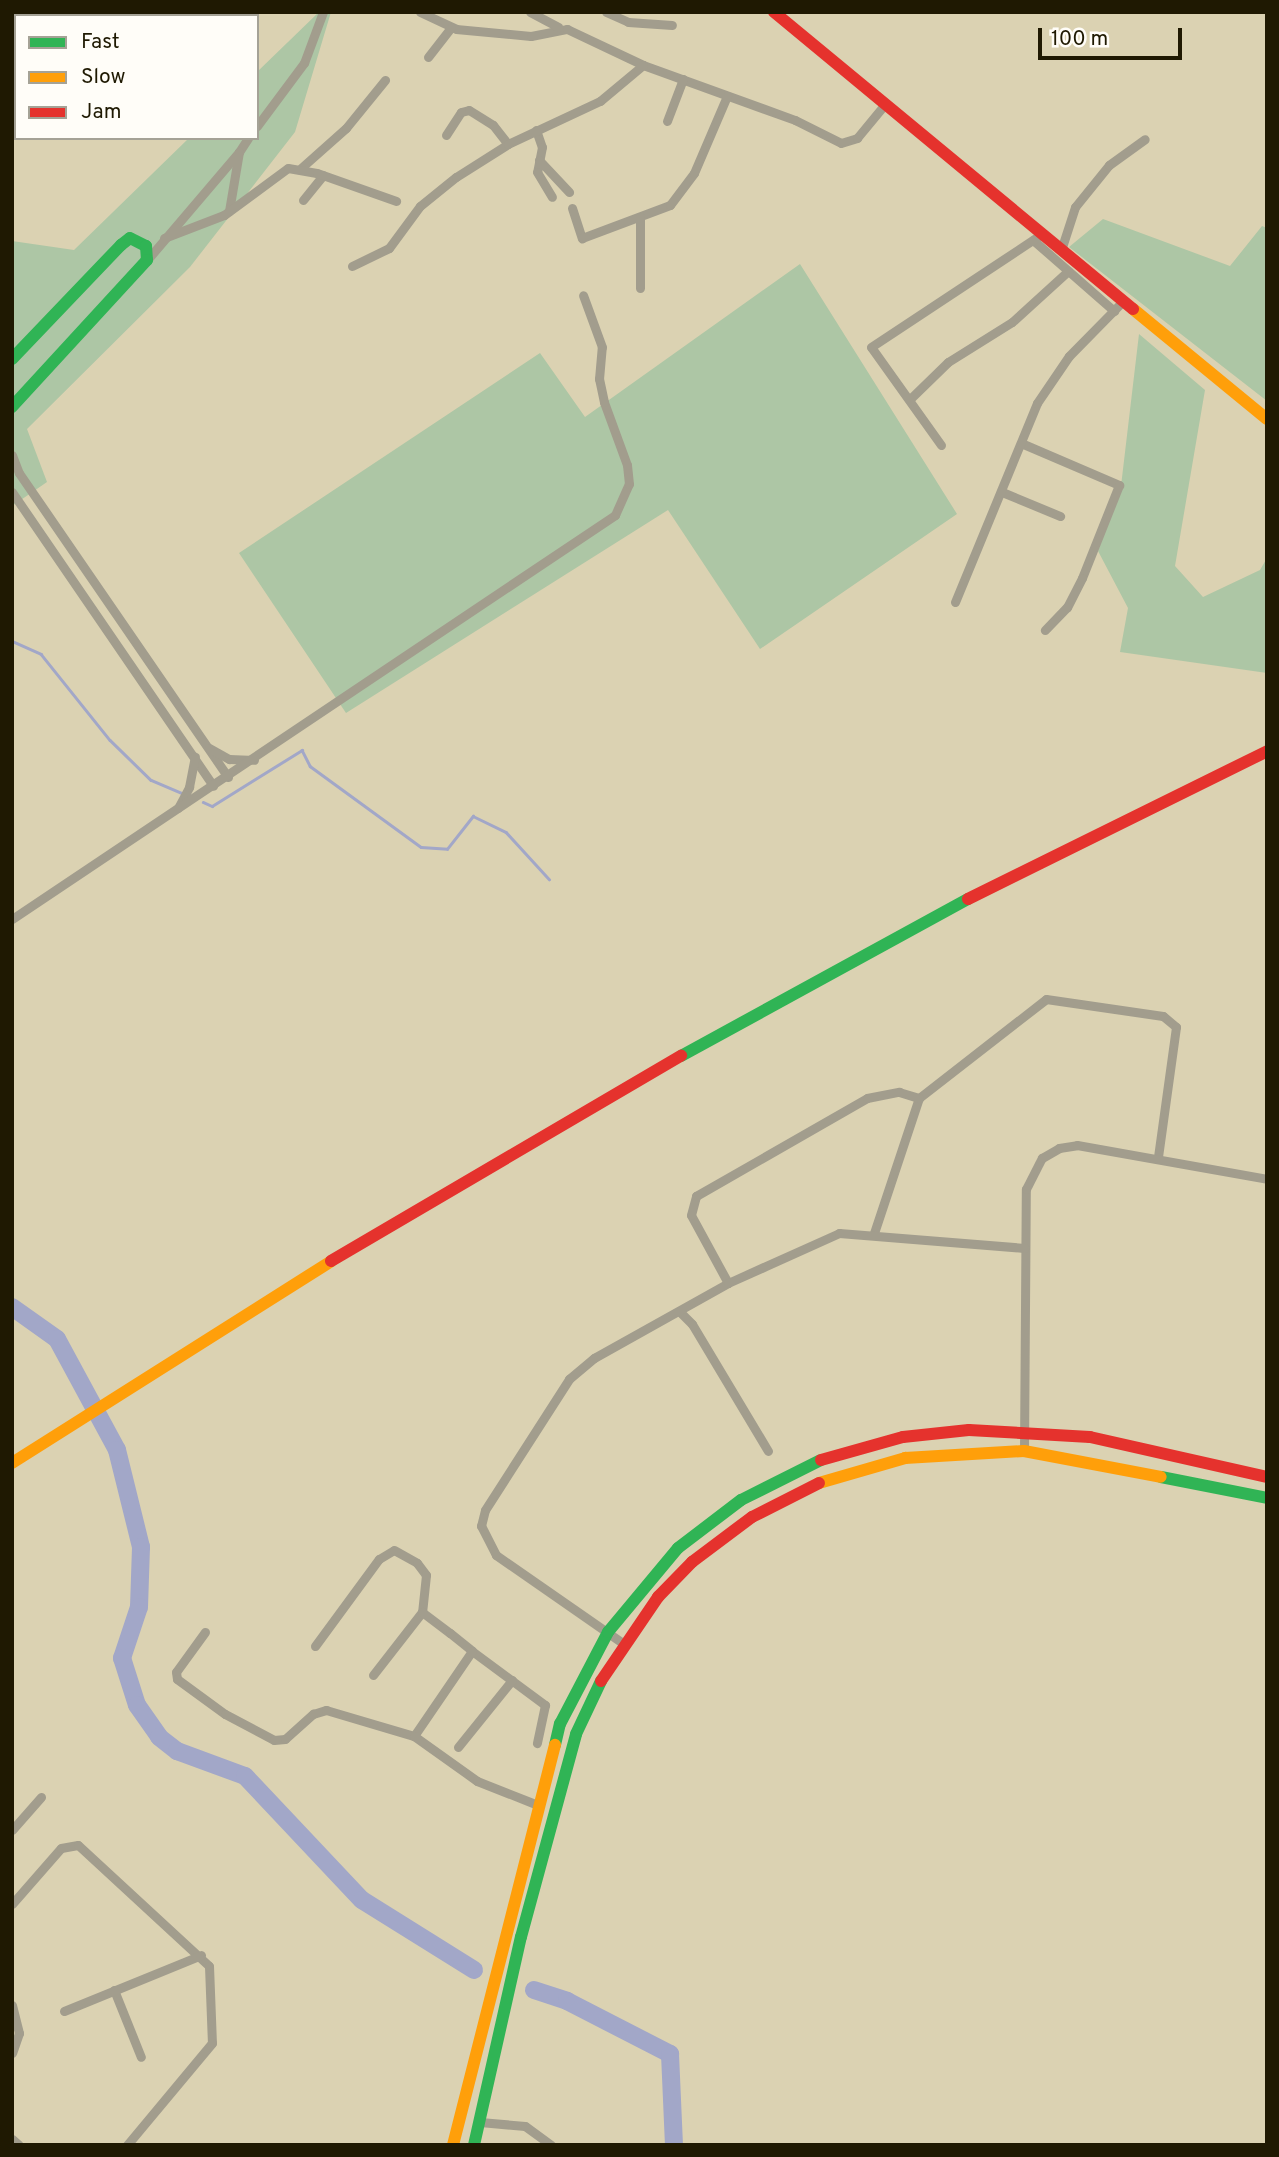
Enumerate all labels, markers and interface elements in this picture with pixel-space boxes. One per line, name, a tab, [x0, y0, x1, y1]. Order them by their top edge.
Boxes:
legend	[14, 14, 259, 140]
scale bar	[1041, 14, 1184, 58]
text: 100 m	[1051, 26, 1108, 53]
text: Fast	[81, 29, 120, 56]
text: Slow	[81, 64, 126, 91]
text: Jam	[81, 99, 122, 126]

